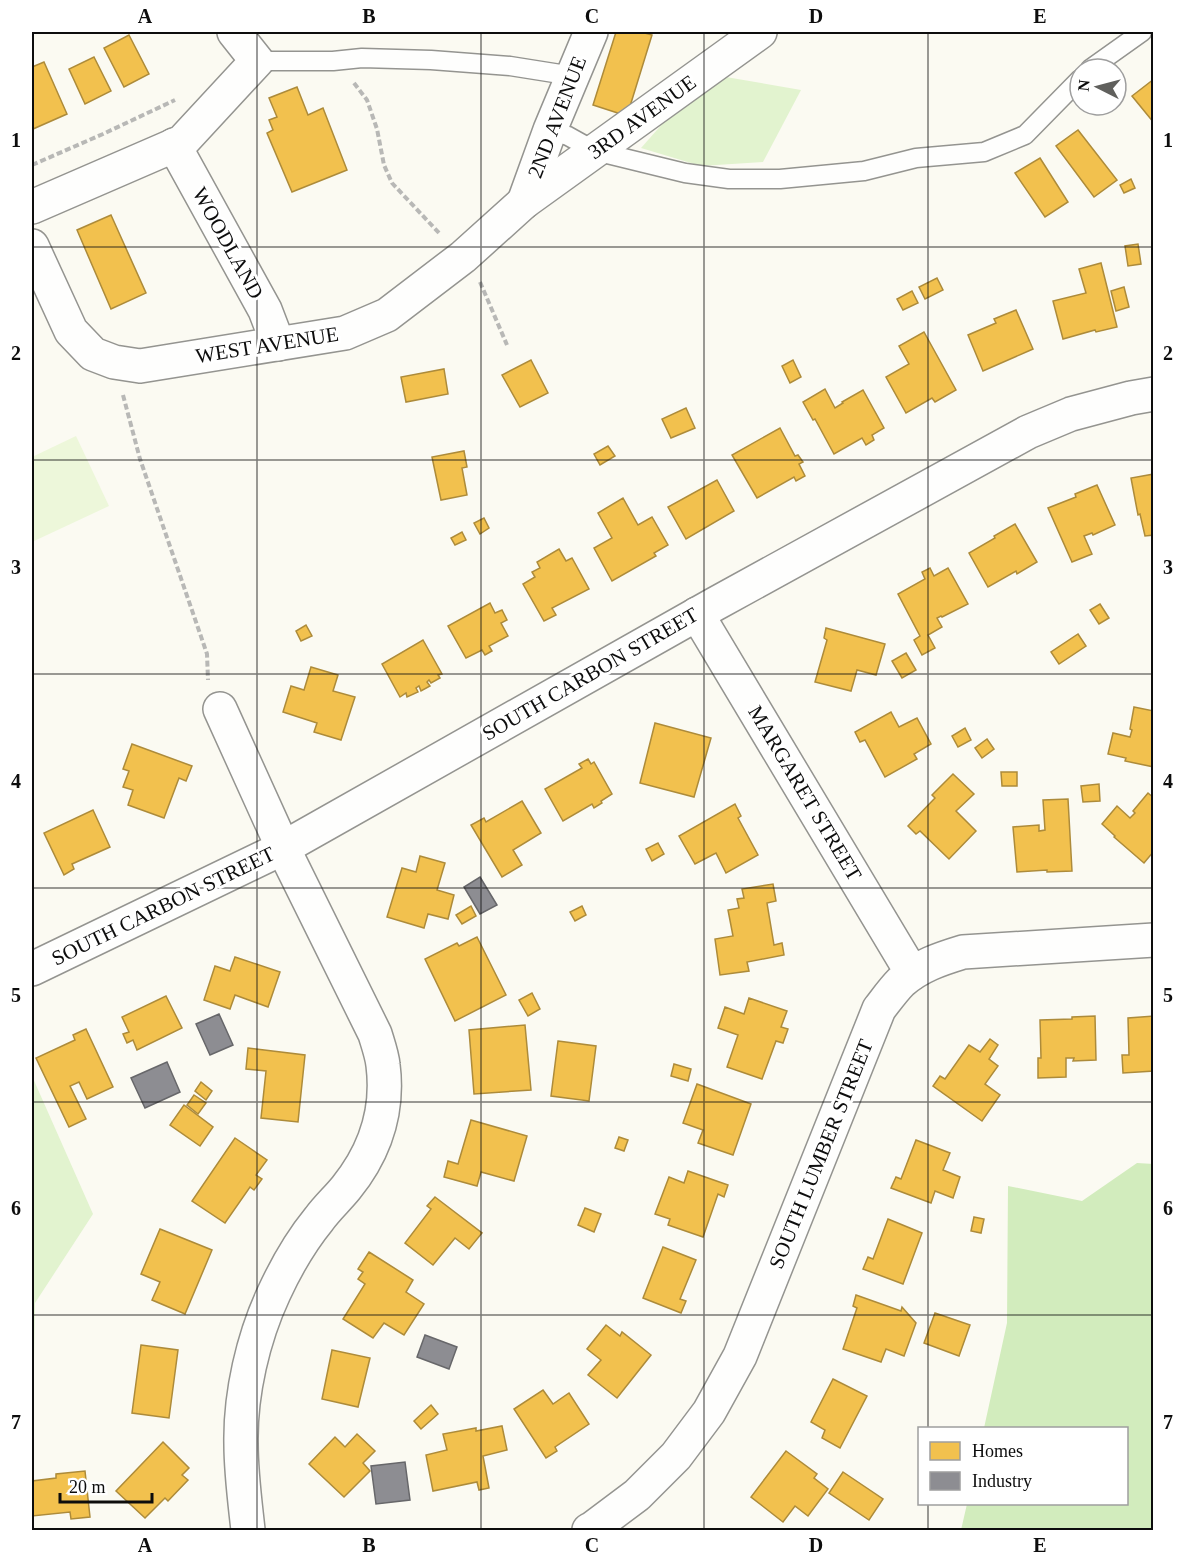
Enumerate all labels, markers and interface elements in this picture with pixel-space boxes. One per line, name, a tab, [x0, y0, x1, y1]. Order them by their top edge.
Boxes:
text: A	[138, 5, 153, 27]
text: B	[362, 5, 376, 27]
text: C	[585, 5, 599, 27]
text: D	[809, 5, 823, 27]
text: E	[1033, 5, 1047, 27]
street label: 2ND AVENUE	[523, 53, 591, 181]
north arrow	[1068, 57, 1128, 117]
street label: 3RD AVENUE	[583, 70, 701, 164]
text: N	[1075, 78, 1093, 92]
text: 1	[11, 129, 21, 151]
text: 1	[1163, 129, 1173, 151]
street label: WOODLAND	[188, 183, 268, 303]
street label: WEST AVENUE	[194, 322, 340, 368]
text: 2	[11, 342, 21, 364]
text: 2	[1163, 342, 1173, 364]
text: 3	[11, 556, 21, 578]
text: 3	[1163, 556, 1173, 578]
street label: SOUTH CARBON STREET	[478, 602, 702, 746]
street label: MARGARET STREET	[743, 701, 867, 885]
text: 4	[11, 770, 21, 792]
text: 4	[1163, 770, 1173, 792]
street label: SOUTH CARBON STREET	[48, 841, 279, 970]
text: 5	[11, 984, 21, 1006]
text: 5	[1163, 984, 1173, 1006]
street label: SOUTH LUMBER STREET	[764, 1036, 878, 1272]
text: 6	[11, 1197, 21, 1219]
text: 6	[1163, 1197, 1173, 1219]
text: 7	[11, 1411, 21, 1433]
text: 7	[1163, 1411, 1173, 1433]
legend	[918, 1427, 1128, 1505]
text: Homes	[972, 1441, 1023, 1461]
scale bar	[60, 1466, 152, 1504]
text: Industry	[972, 1471, 1032, 1491]
text: 20 m	[69, 1477, 106, 1497]
text: A	[138, 1534, 153, 1556]
text: B	[362, 1534, 376, 1556]
text: C	[585, 1534, 599, 1556]
text: D	[809, 1534, 823, 1556]
text: E	[1033, 1534, 1047, 1556]

